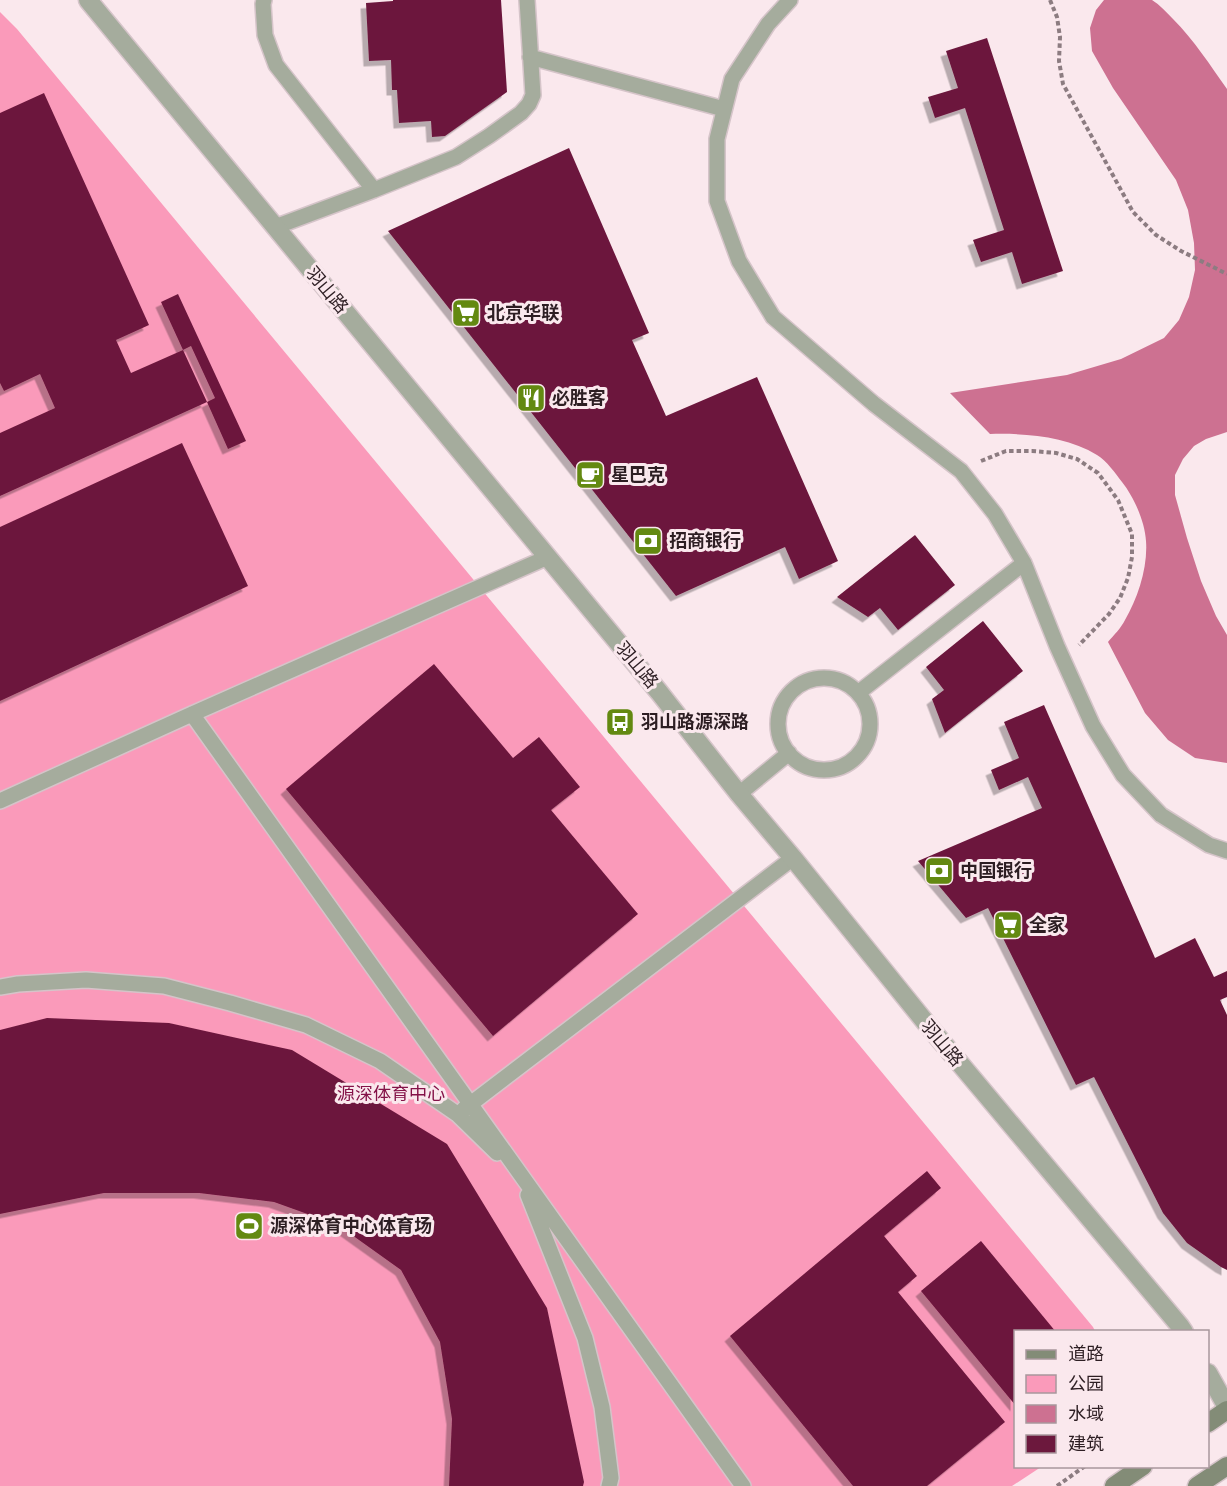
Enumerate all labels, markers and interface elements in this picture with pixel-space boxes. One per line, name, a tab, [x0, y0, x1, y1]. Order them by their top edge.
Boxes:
street label: 羽山路	[300, 260, 355, 319]
supermarket icon: 北京华联	[450, 297, 482, 329]
place label: 北京华联	[487, 299, 560, 326]
restaurant icon: 必胜客	[515, 382, 547, 414]
place label: 必胜客	[552, 384, 606, 411]
cafe icon: 星巴克	[574, 459, 606, 491]
place label: 星巴克	[611, 461, 665, 488]
bank icon: 招商银行	[632, 525, 664, 557]
place label: 招商银行	[669, 527, 741, 554]
street label: 羽山路	[610, 635, 665, 694]
bus stop icon: 羽山路源深路	[604, 706, 636, 738]
place label: 羽山路源深路	[641, 708, 749, 735]
bank icon: 中国银行	[923, 855, 955, 887]
place label: 中国银行	[960, 857, 1032, 884]
supermarket icon: 全家	[992, 909, 1024, 941]
place label: 全家	[1029, 911, 1065, 938]
street label: 羽山路	[915, 1013, 970, 1072]
park label: 源深体育中心	[337, 1080, 445, 1107]
sports icon: 源深体育中心体育场	[233, 1210, 265, 1242]
place label: 源深体育中心体育场	[270, 1212, 432, 1239]
legend	[1014, 1330, 1209, 1468]
text: 道路	[1068, 1340, 1104, 1367]
text: 公园	[1068, 1370, 1104, 1397]
text: 水域	[1068, 1400, 1104, 1427]
text: 建筑	[1068, 1430, 1104, 1457]

